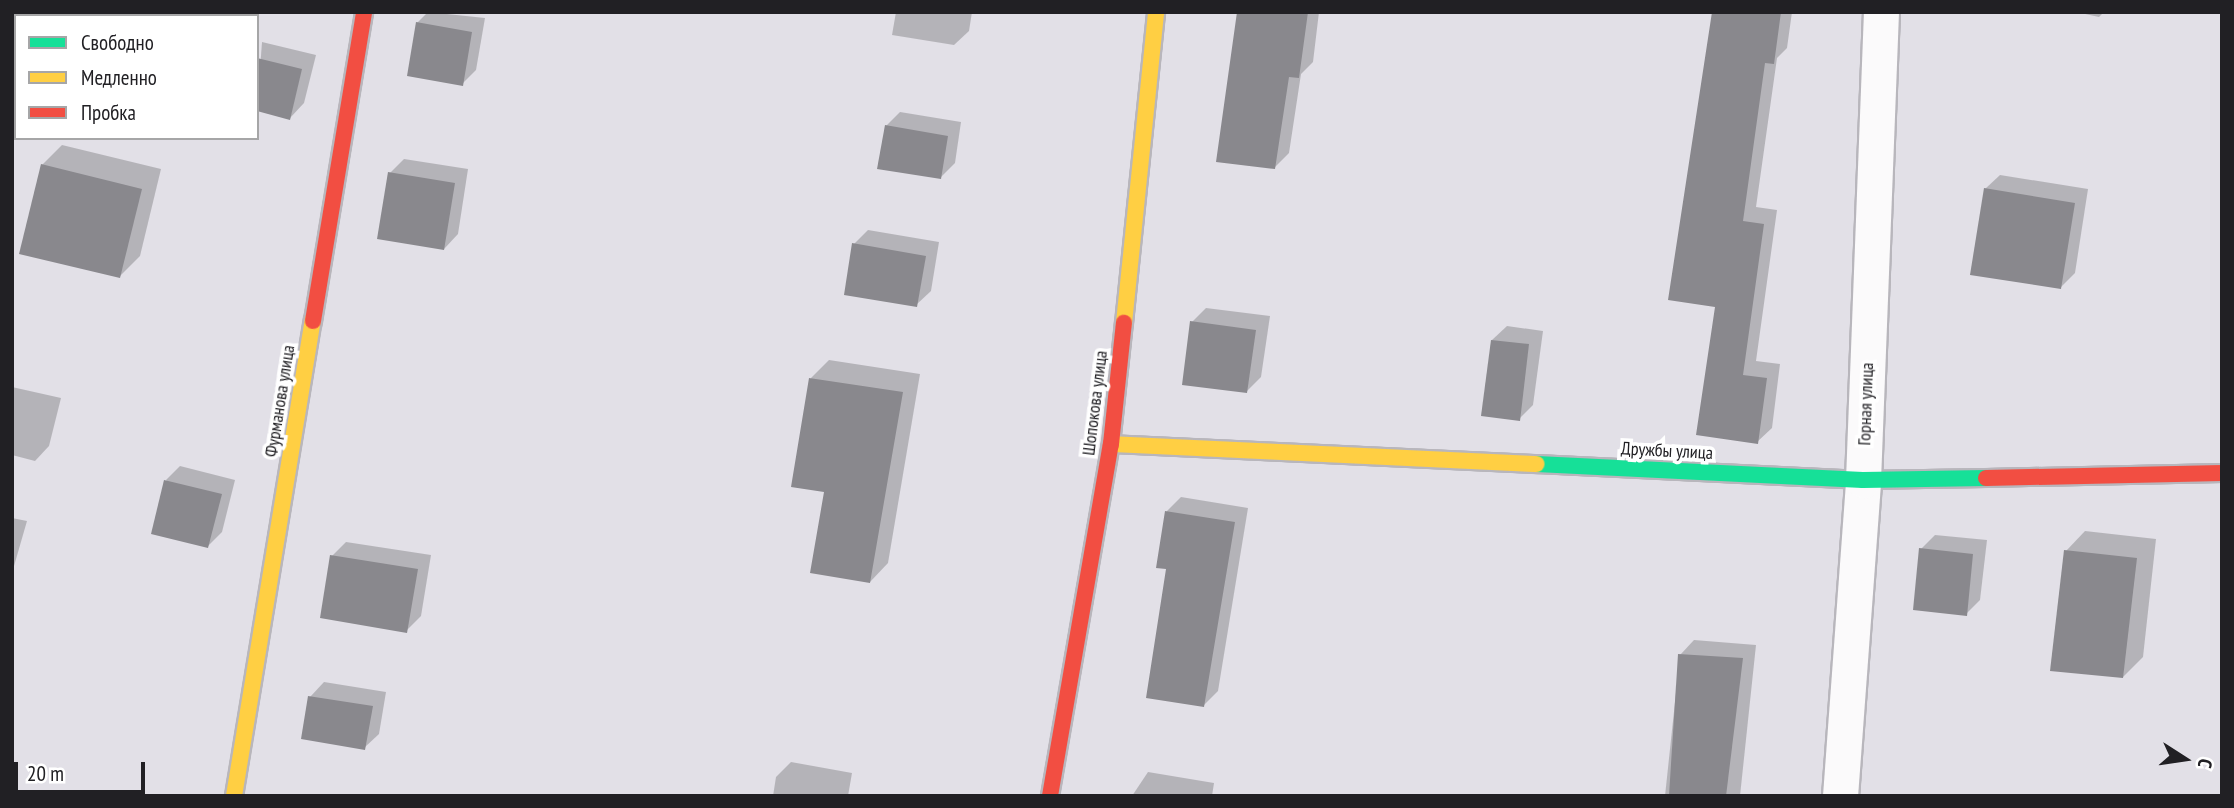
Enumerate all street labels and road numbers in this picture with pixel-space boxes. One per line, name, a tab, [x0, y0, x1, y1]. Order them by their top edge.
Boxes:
street label: Фурманова улица	[260, 343, 300, 459]
street label: Шопокова улица	[1078, 349, 1112, 457]
street label: Горная улица	[1854, 362, 1878, 446]
street label: Дружбы улица	[1620, 438, 1714, 464]

